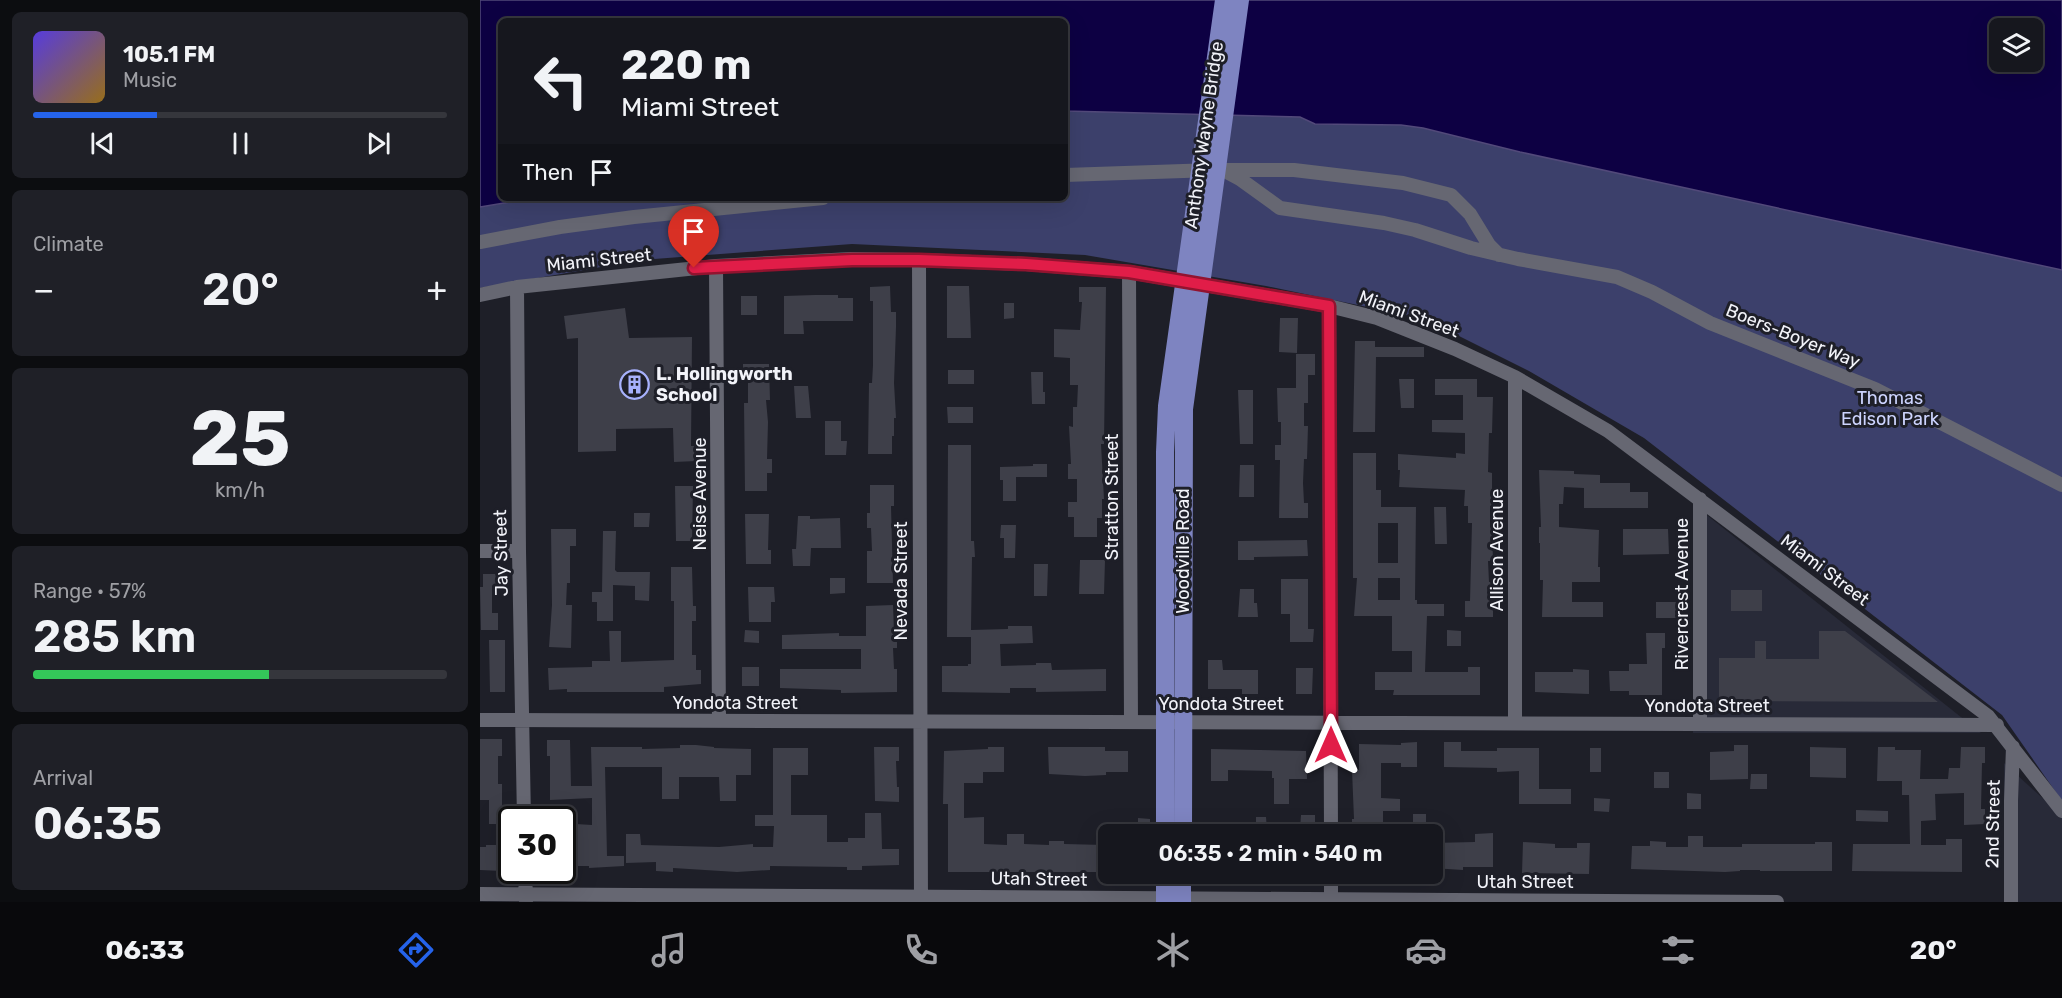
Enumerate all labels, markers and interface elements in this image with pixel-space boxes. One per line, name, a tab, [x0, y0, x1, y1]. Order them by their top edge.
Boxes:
map controls	[1989, 18, 2043, 72]
button: layers	[1989, 18, 2043, 72]
text: 220 m	[621, 40, 752, 90]
street label: Anthony Wayne Bridge	[1180, 40, 1228, 230]
text: 105.1 FM	[123, 41, 215, 68]
icon: left	[522, 42, 600, 120]
text: Music	[123, 68, 177, 92]
text: Miami Street	[621, 91, 779, 123]
icon: previous	[86, 127, 119, 160]
icon: pause	[224, 127, 257, 160]
icon: next	[362, 127, 395, 160]
icon: arrive	[585, 156, 618, 189]
text: Then	[522, 159, 573, 186]
pin	[668, 206, 719, 268]
icon: arrive	[677, 215, 710, 248]
text: Climate	[33, 232, 104, 256]
street label: Miami Street	[545, 244, 653, 276]
text: 20°	[202, 263, 279, 316]
text: −	[33, 270, 54, 309]
text: +	[426, 270, 447, 309]
street label: Miami Street	[1356, 286, 1462, 342]
street label: Boers-Boyer Way	[1723, 299, 1863, 373]
place label: L. Hollingworth School	[656, 363, 793, 406]
building icon: L. Hollingworth School	[619, 368, 651, 400]
park label: Thomas Edison Park	[1841, 387, 1940, 430]
text: 25	[189, 392, 291, 485]
street label: Stratton Street	[1101, 434, 1123, 560]
street label: Neise Avenue	[689, 437, 711, 551]
text: km/h	[215, 478, 265, 502]
street label: Woodville Road	[1172, 488, 1194, 614]
street label: Allison Avenue	[1486, 489, 1508, 611]
street label: Jay Street	[489, 509, 513, 597]
street label: Rivercrest Avenue	[1671, 518, 1693, 670]
street label: Nevada Street	[890, 522, 912, 640]
street label: Miami Street	[1776, 530, 1874, 610]
text: Range · 57%	[33, 579, 146, 603]
text: 285 km	[33, 610, 196, 663]
street label: Yondota Street	[672, 692, 798, 714]
street label: Yondota Street	[1158, 693, 1284, 715]
street label: Yondota Street	[1644, 695, 1770, 717]
position arrow	[1299, 713, 1363, 777]
text: Arrival	[33, 766, 93, 790]
street label: 2nd Street	[1981, 779, 2005, 869]
text: 06:35	[33, 797, 162, 850]
speed limit sign: 30	[498, 806, 576, 884]
text: 06:35 · 2 min · 540 m	[1159, 840, 1382, 867]
street label: Utah Street	[990, 867, 1088, 891]
street label: Utah Street	[1476, 871, 1574, 893]
icon: directions	[395, 929, 437, 971]
icon: music	[648, 929, 690, 971]
icon: phone	[900, 929, 942, 971]
icon: climate	[1152, 929, 1194, 971]
icon: car	[1405, 929, 1447, 971]
icon: filters	[1657, 929, 1699, 971]
text: 06:33	[105, 934, 185, 966]
text: 20°	[1910, 934, 1957, 966]

